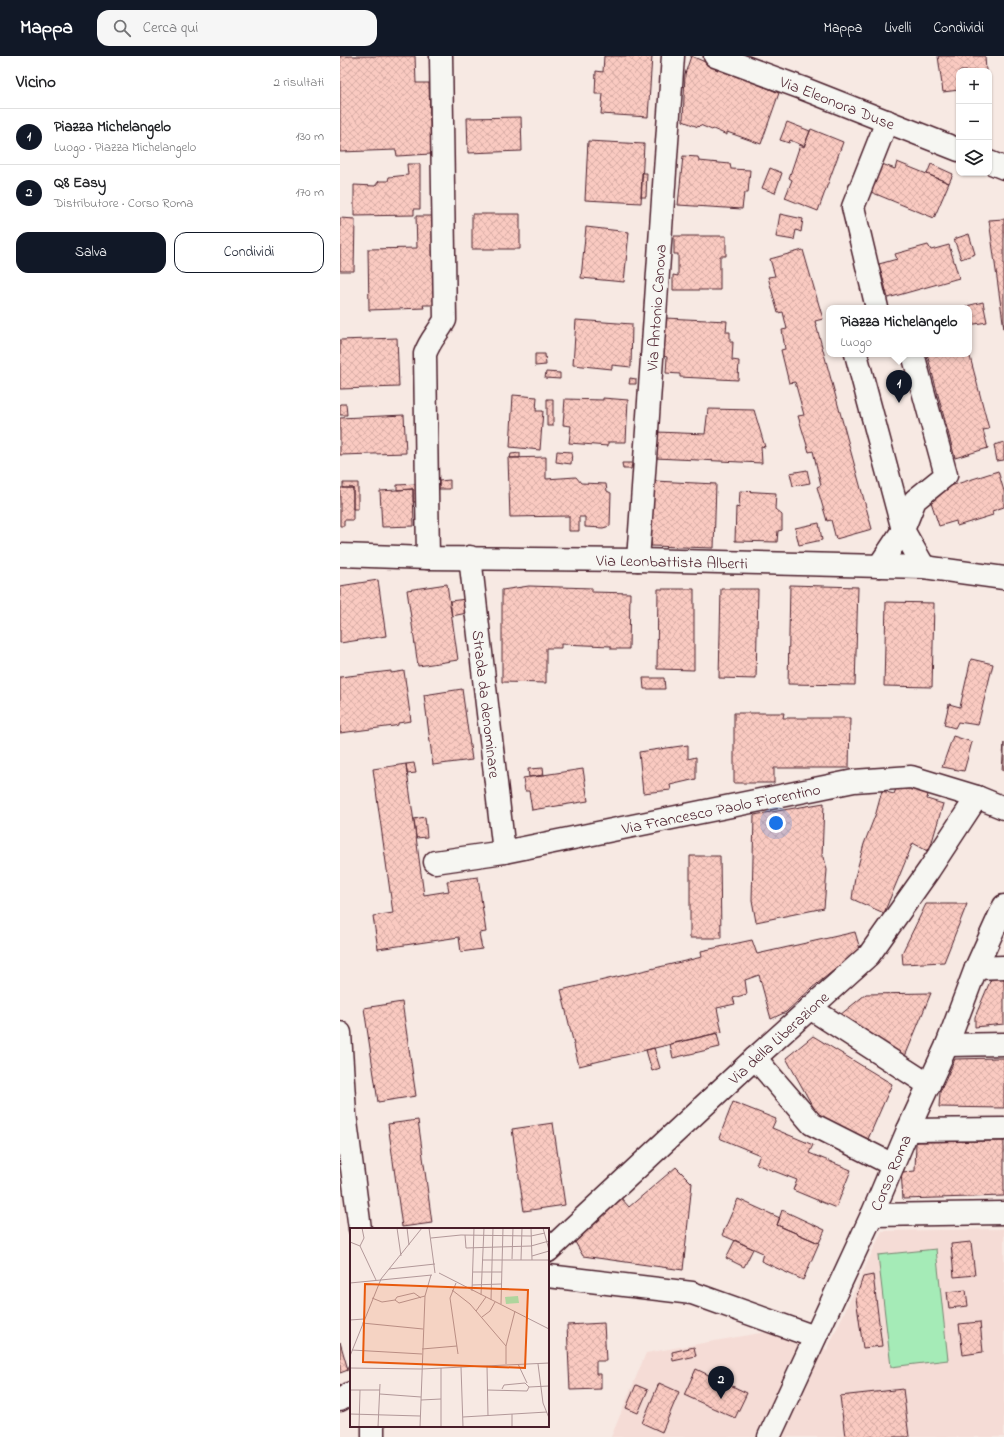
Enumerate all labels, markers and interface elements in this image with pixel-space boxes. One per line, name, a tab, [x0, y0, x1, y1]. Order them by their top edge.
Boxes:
search box	[97, 10, 377, 46]
text: Mappa	[20, 15, 73, 42]
icon: search	[111, 17, 133, 39]
text: Cerca qui	[143, 17, 198, 39]
text: Mappa	[824, 18, 862, 39]
text: Livelli	[884, 18, 911, 39]
text: Condividi	[933, 18, 984, 39]
map controls	[956, 68, 992, 176]
button: +	[956, 68, 992, 104]
text: Vicino	[16, 70, 56, 95]
street label: Via Eleonora Duse	[775, 70, 899, 138]
text: 2 risultati	[274, 73, 324, 92]
button: −	[956, 104, 992, 140]
text: Piazza Michelangelo	[54, 116, 171, 138]
text: 1	[27, 127, 31, 146]
text: 130 m	[296, 127, 324, 146]
text: Luogo · Piazza Michelangelo	[54, 138, 196, 157]
button: layers	[956, 140, 992, 176]
text: Q8 Easy	[54, 172, 106, 194]
text: 2	[26, 183, 32, 202]
text: 170 m	[296, 183, 324, 202]
text: Distributore · Corso Roma	[54, 194, 193, 213]
button: Salva	[16, 232, 166, 273]
button: Condividi	[174, 232, 324, 273]
street label: Via Antonio Canova	[641, 244, 674, 373]
popup	[826, 305, 972, 357]
text: Piazza Michelangelo	[840, 311, 958, 333]
text: Luogo	[840, 333, 872, 352]
pin: 1	[886, 370, 912, 403]
street label: Via Leonbattista Alberti	[595, 550, 748, 577]
street label: Strada da denominare	[465, 629, 506, 780]
street label: Via Francesco Paolo Fiorentino	[619, 778, 823, 842]
your location	[766, 813, 786, 833]
street label: Via della Liberazione	[723, 986, 836, 1092]
street label: Corso Roma	[865, 1131, 919, 1215]
inset map	[350, 1228, 549, 1427]
pin: 2	[708, 1366, 734, 1399]

